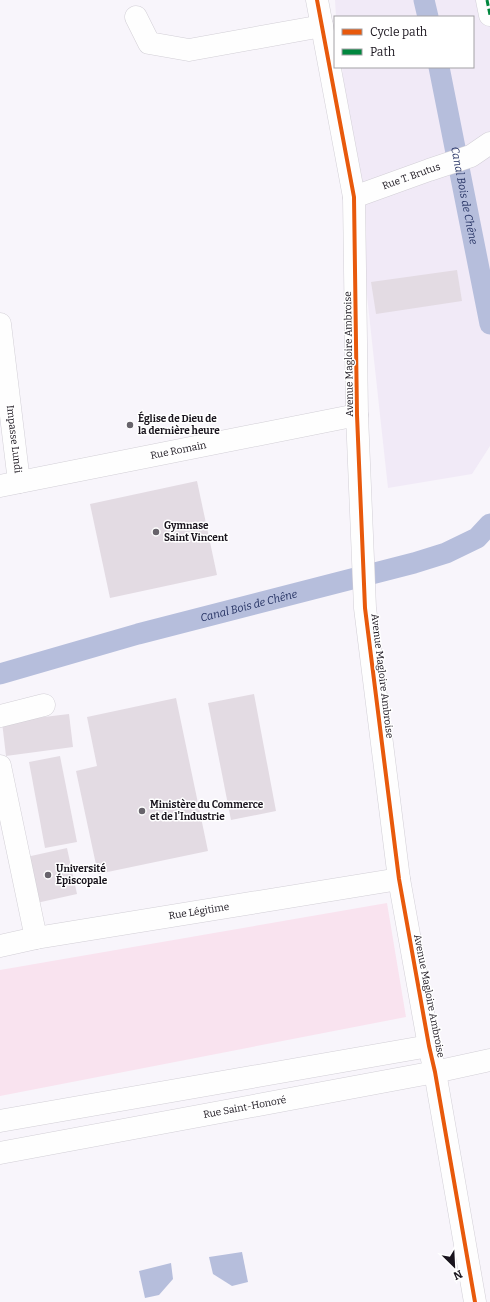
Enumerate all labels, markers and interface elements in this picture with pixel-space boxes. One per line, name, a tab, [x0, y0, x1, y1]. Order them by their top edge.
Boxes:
legend	[334, 16, 474, 68]
text: Cycle path	[370, 25, 428, 39]
text: Path	[370, 45, 396, 59]
water label: Canal Bois de Chêne	[448, 145, 481, 246]
street label: Rue T. Brutus	[381, 161, 442, 192]
street label: Avenue Magloire Ambroise	[342, 291, 356, 417]
street label: Impasse Lundi	[4, 404, 24, 474]
place label: Église de Dieu de la dernière heure	[138, 411, 220, 437]
marker: Église de Dieu de la dernière heure	[125, 420, 135, 430]
street label: Rue Romain	[150, 439, 208, 462]
place label: Gymnase Saint Vincent	[164, 520, 228, 544]
marker: Gymnase Saint Vincent	[151, 527, 161, 537]
water label: Canal Bois de Chêne	[199, 587, 299, 624]
street label: Avenue Magloire Ambroise	[368, 613, 396, 739]
place label: Ministère du Commerce et de l'Industrie	[150, 798, 264, 823]
marker: Ministère du Commerce et de l'Industrie	[137, 806, 147, 816]
place label: Université Épiscopale	[56, 862, 108, 887]
marker: Université Épiscopale	[43, 870, 53, 880]
street label: Rue Légitime	[168, 901, 230, 922]
street label: Avenue Magloire Ambroise	[411, 933, 447, 1059]
street label: Rue Saint-Honoré	[202, 1094, 287, 1121]
north arrow	[434, 1246, 474, 1286]
text: N	[451, 1267, 464, 1283]

